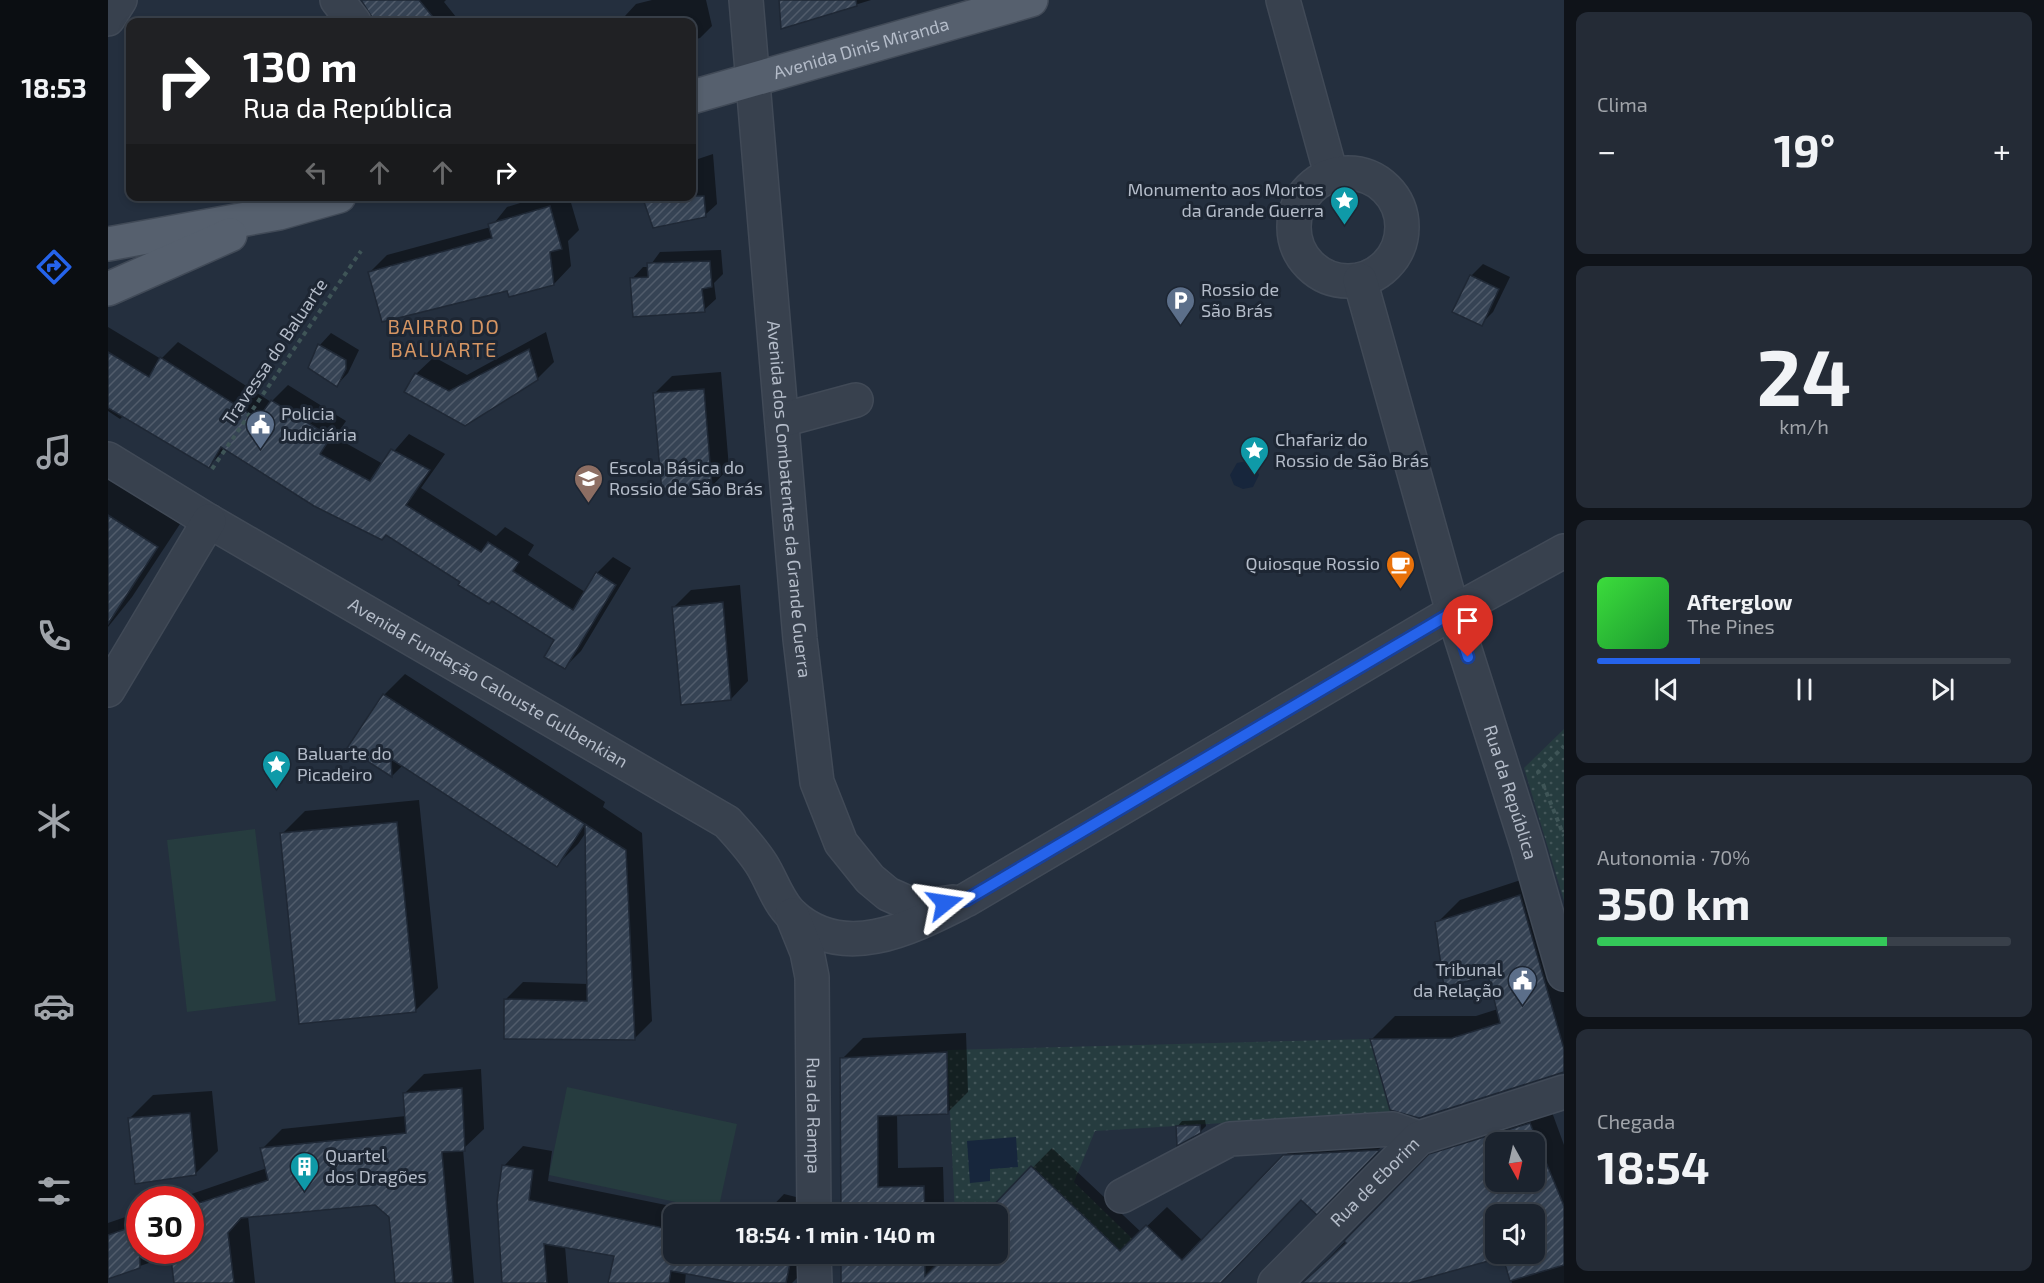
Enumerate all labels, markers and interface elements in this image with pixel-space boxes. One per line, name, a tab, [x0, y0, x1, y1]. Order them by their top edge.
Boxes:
street label: Avenida Dinis Miranda	[771, 12, 951, 83]
text: 130 m	[243, 40, 358, 90]
icon: right	[144, 42, 222, 120]
text: 18:53	[21, 71, 87, 103]
text: Rua da República	[243, 91, 452, 123]
text: Clima	[1597, 92, 1648, 116]
text: 19°	[1774, 122, 1835, 176]
text: −	[1597, 130, 1616, 170]
text: +	[1993, 130, 2011, 170]
icon: left	[300, 156, 333, 189]
icon: ahead	[363, 156, 396, 189]
icon: ahead	[426, 156, 459, 189]
icon: right	[489, 156, 522, 189]
place label: Monumento aos Mortos da Grande Guerra	[1128, 178, 1324, 221]
place icon: Monumento aos Mortos da Grande Guerra	[1329, 184, 1361, 226]
icon: directions	[33, 246, 75, 288]
street label: Travessa do Baluarte	[217, 274, 331, 429]
place label: Rossio de São Brás	[1201, 278, 1279, 321]
parking icon: Rossio de São Brás	[1164, 284, 1196, 326]
district label: BAIRRO DO BALUARTE	[388, 314, 500, 361]
street label: Avenida dos Combatentes da Grande Guerra	[763, 319, 817, 679]
text: 24	[1756, 328, 1852, 422]
place label: Policia Judiciária	[281, 402, 357, 445]
public building icon: Policia Judiciária	[244, 408, 276, 450]
text: km/h	[1779, 414, 1829, 438]
place label: Chafariz do Rossio de São Brás	[1275, 428, 1429, 471]
icon: music	[33, 431, 75, 473]
place icon: Chafariz do Rossio de São Brás	[1238, 434, 1270, 476]
place label: Escola Básica do Rossio de São Brás	[609, 456, 763, 499]
school or university icon: Escola Básica do Rossio de São Brás	[572, 462, 604, 504]
cafe icon: Quiosque Rossio	[1385, 548, 1417, 590]
place label: Quiosque Rossio	[1245, 552, 1380, 574]
text: Afterglow	[1687, 588, 1792, 614]
street label: Avenida Fundação Calouste Gulbenkian	[345, 592, 632, 772]
pin	[1442, 595, 1493, 657]
icon: arrive	[1451, 604, 1484, 637]
text: The Pines	[1687, 614, 1775, 638]
icon: phone	[33, 615, 75, 657]
icon: previous	[1650, 673, 1683, 706]
icon: pause	[1788, 673, 1821, 706]
icon: next	[1926, 673, 1959, 706]
street label: Rua da República	[1480, 722, 1543, 862]
place label: Baluarte do Picadeiro	[297, 742, 392, 785]
place icon: Baluarte do Picadeiro	[260, 748, 292, 790]
icon: climate	[33, 800, 75, 842]
text: Autonomia · 70%	[1597, 845, 1750, 869]
position arrow	[913, 871, 977, 935]
text: 350 km	[1597, 875, 1750, 929]
place label: Tribunal da Relação	[1413, 958, 1503, 1002]
public building icon: Tribunal da Relação	[1507, 964, 1539, 1006]
icon: car	[33, 985, 75, 1027]
street label: Rua da Rampa	[803, 1057, 826, 1174]
text: Chegada	[1597, 1109, 1675, 1133]
street label: Rua de Eborim	[1325, 1132, 1424, 1231]
north arrow	[1485, 1132, 1545, 1192]
map controls	[1485, 1132, 1545, 1264]
text: 18:54	[1597, 1139, 1710, 1193]
place label: Quartel dos Dragões	[325, 1144, 427, 1187]
building icon: Quartel dos Dragões	[288, 1150, 320, 1192]
icon: filters	[33, 1170, 75, 1212]
speed limit sign: 30	[126, 1186, 204, 1264]
button: sound	[1485, 1204, 1545, 1264]
text: 18:54 · 1 min · 140 m	[736, 1221, 935, 1247]

